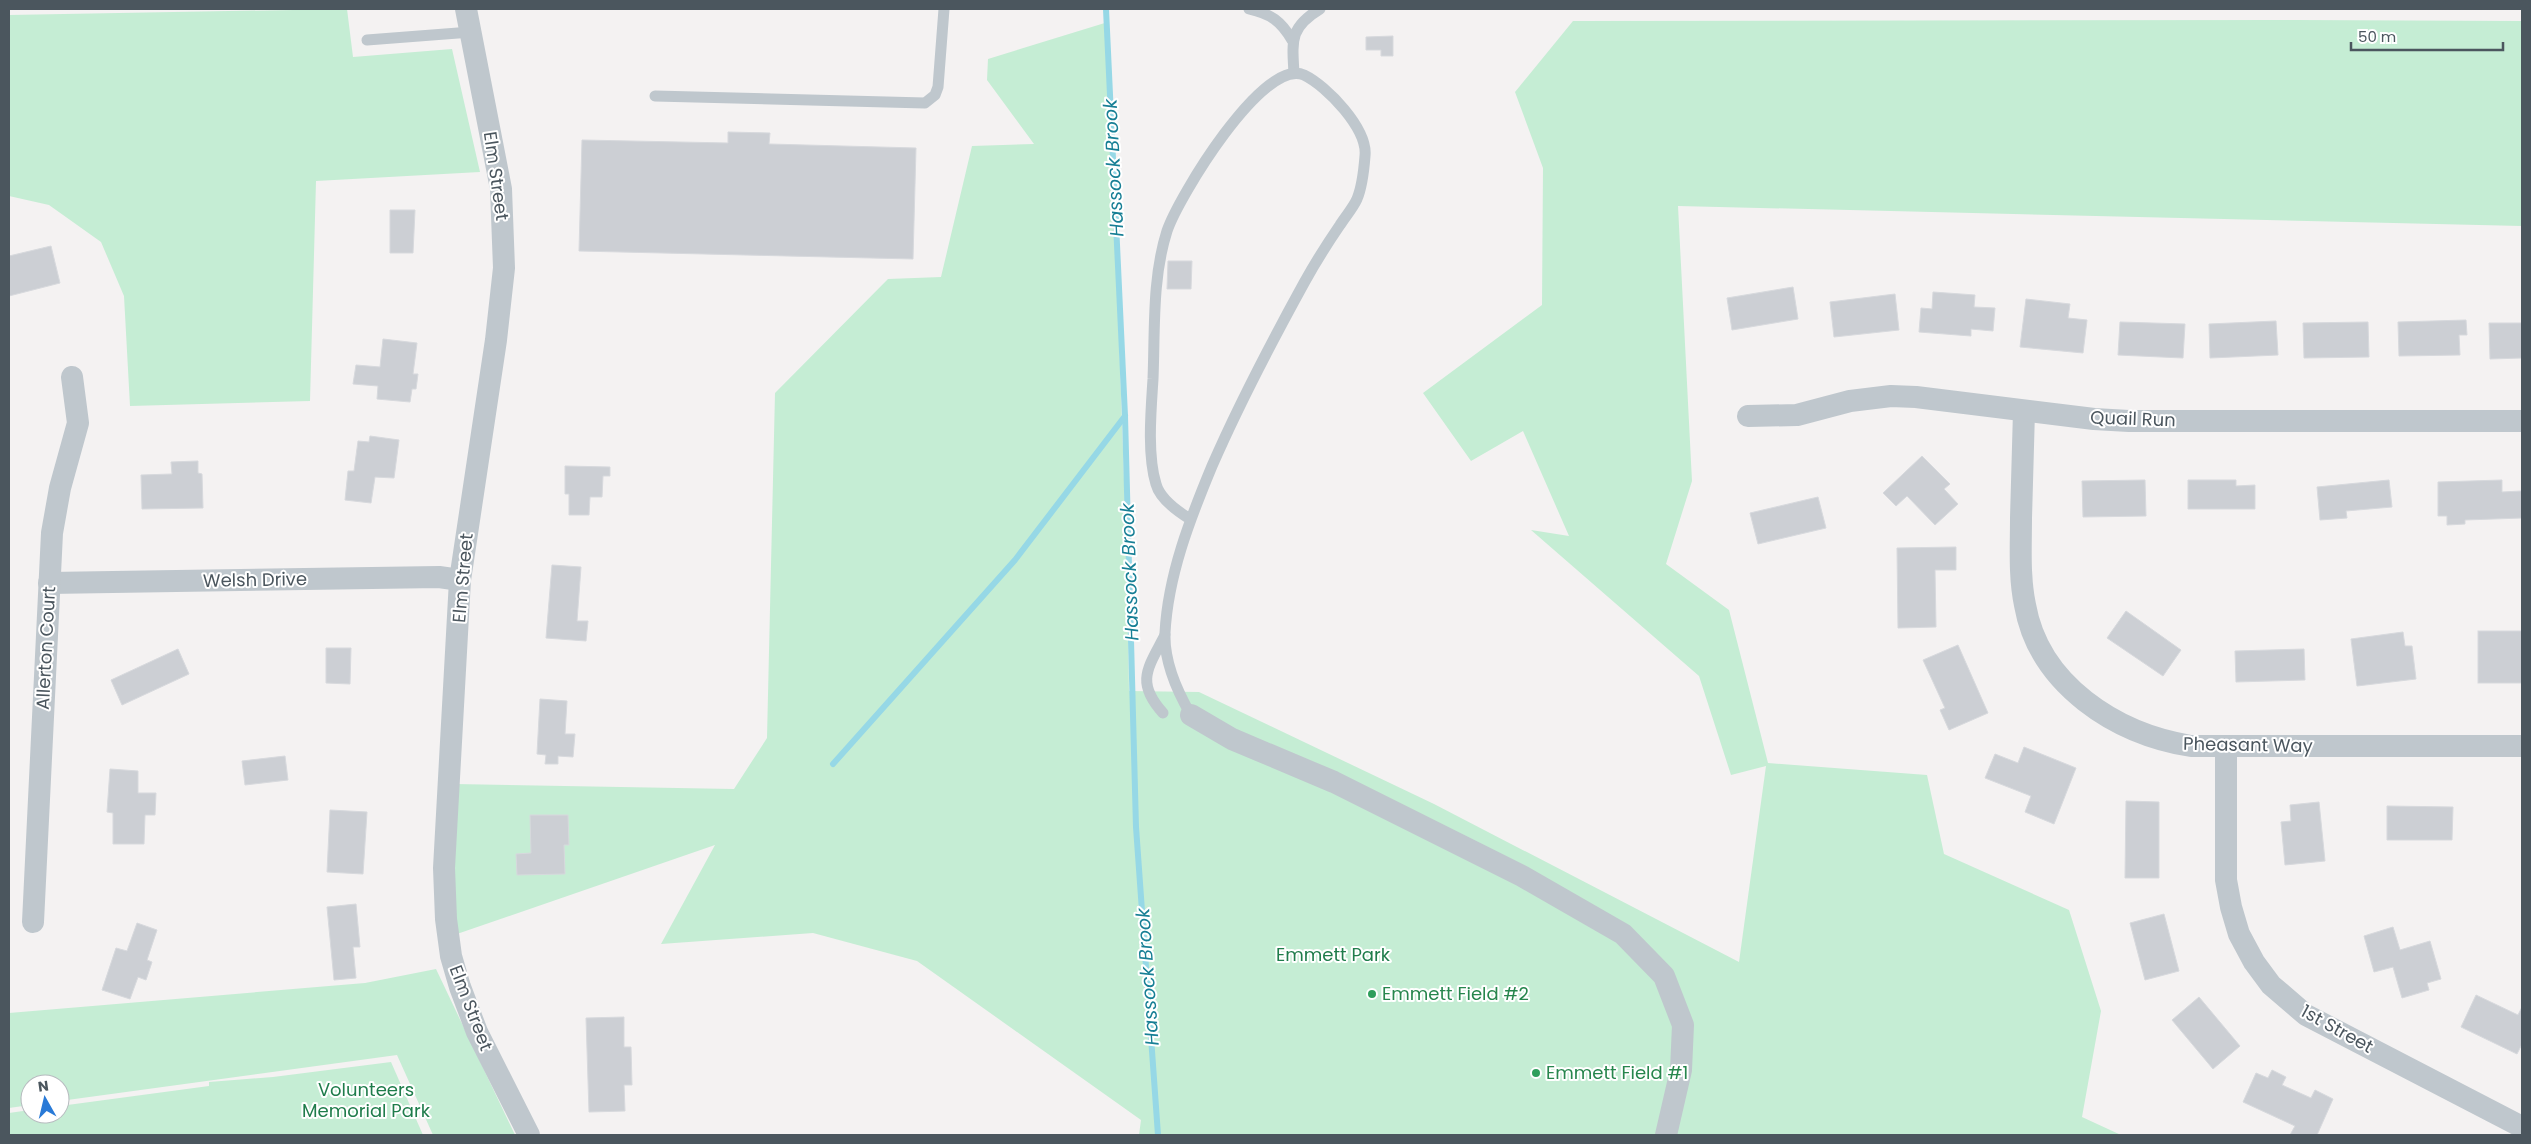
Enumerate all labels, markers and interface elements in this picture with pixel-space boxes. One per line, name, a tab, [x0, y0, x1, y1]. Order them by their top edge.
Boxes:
scale bar	[2351, 20, 2504, 52]
text: 50 m	[2358, 26, 2396, 47]
water label: Hassock Brook	[1096, 97, 1131, 237]
street label: Elm Street	[478, 130, 515, 222]
street label: Quail Run	[2090, 405, 2176, 432]
water label: Hassock Brook	[1114, 501, 1145, 641]
street label: Elm Street	[446, 532, 479, 624]
street label: Welsh Drive	[203, 566, 307, 593]
street label: Allerton Court	[30, 586, 61, 710]
street label: Pheasant Way	[2183, 731, 2313, 758]
water label: Hassock Brook	[1129, 906, 1166, 1047]
park label: Emmett Park	[1276, 942, 1391, 967]
street label: Elm Street	[444, 961, 499, 1054]
place label: Emmett Field #2	[1382, 981, 1529, 1006]
marker: Emmett Field #2	[1366, 988, 1378, 1000]
street label: 1st Street	[2297, 998, 2378, 1059]
place label: Emmett Field #1	[1546, 1060, 1688, 1085]
marker: Emmett Field #1	[1530, 1067, 1542, 1079]
north arrow	[20, 1074, 70, 1124]
text: N	[37, 1075, 50, 1097]
park label: Volunteers Memorial Park	[302, 1077, 431, 1123]

